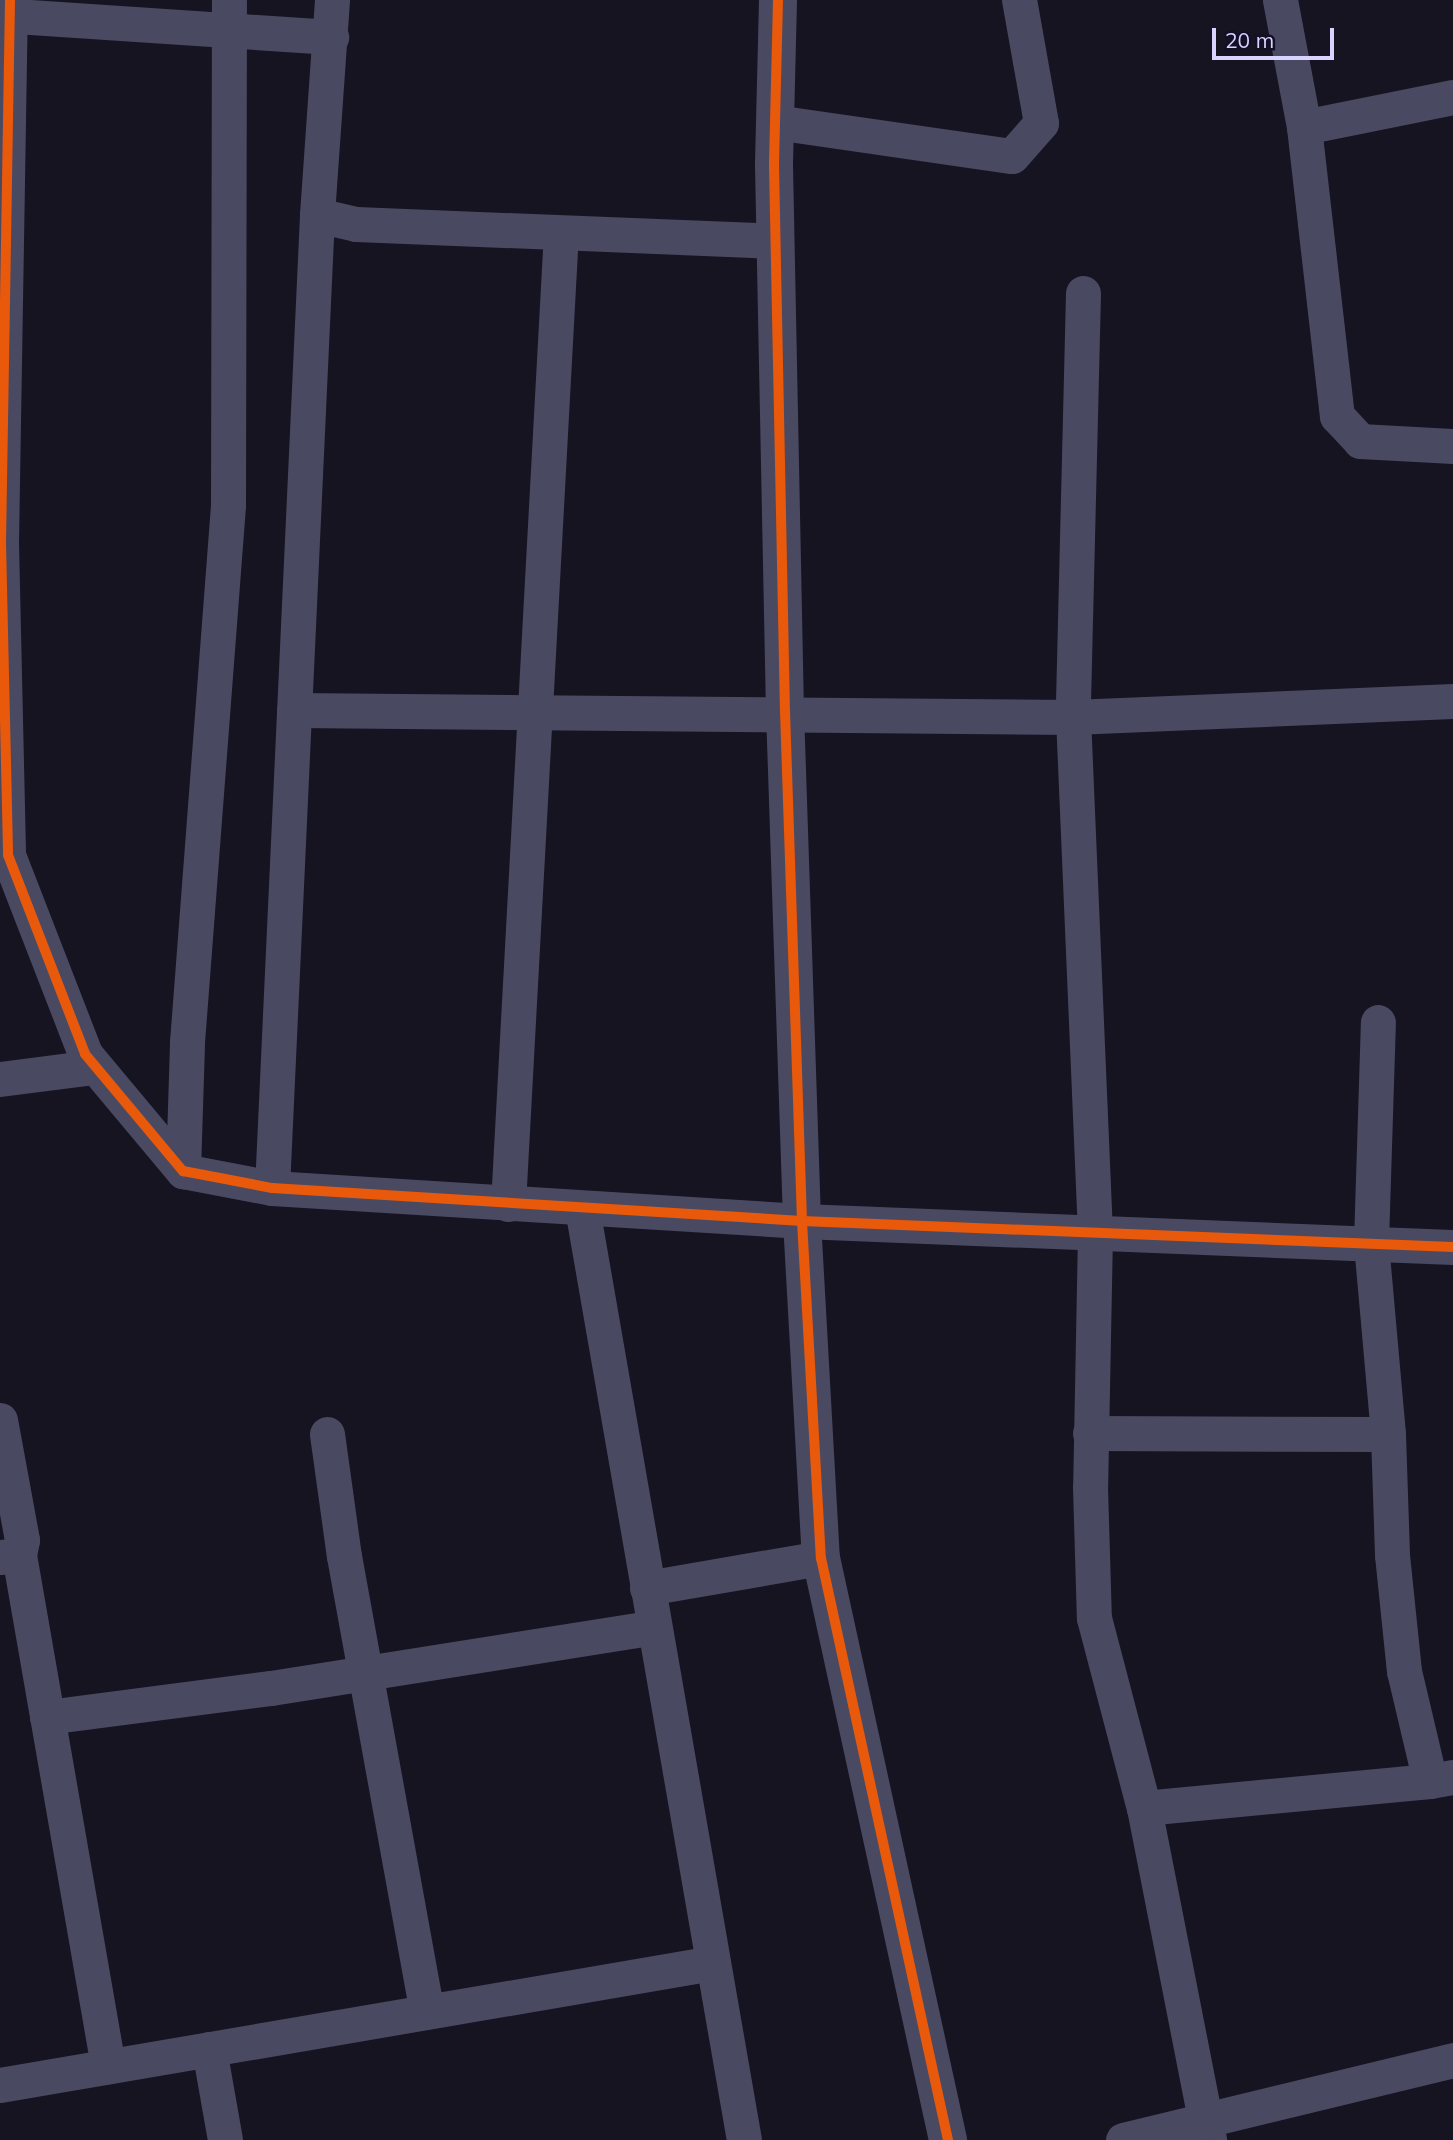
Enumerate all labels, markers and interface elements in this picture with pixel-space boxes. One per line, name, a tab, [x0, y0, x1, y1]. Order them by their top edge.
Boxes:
scale bar	[1215, 14, 1338, 58]
text: 20 m	[1225, 27, 1274, 53]

